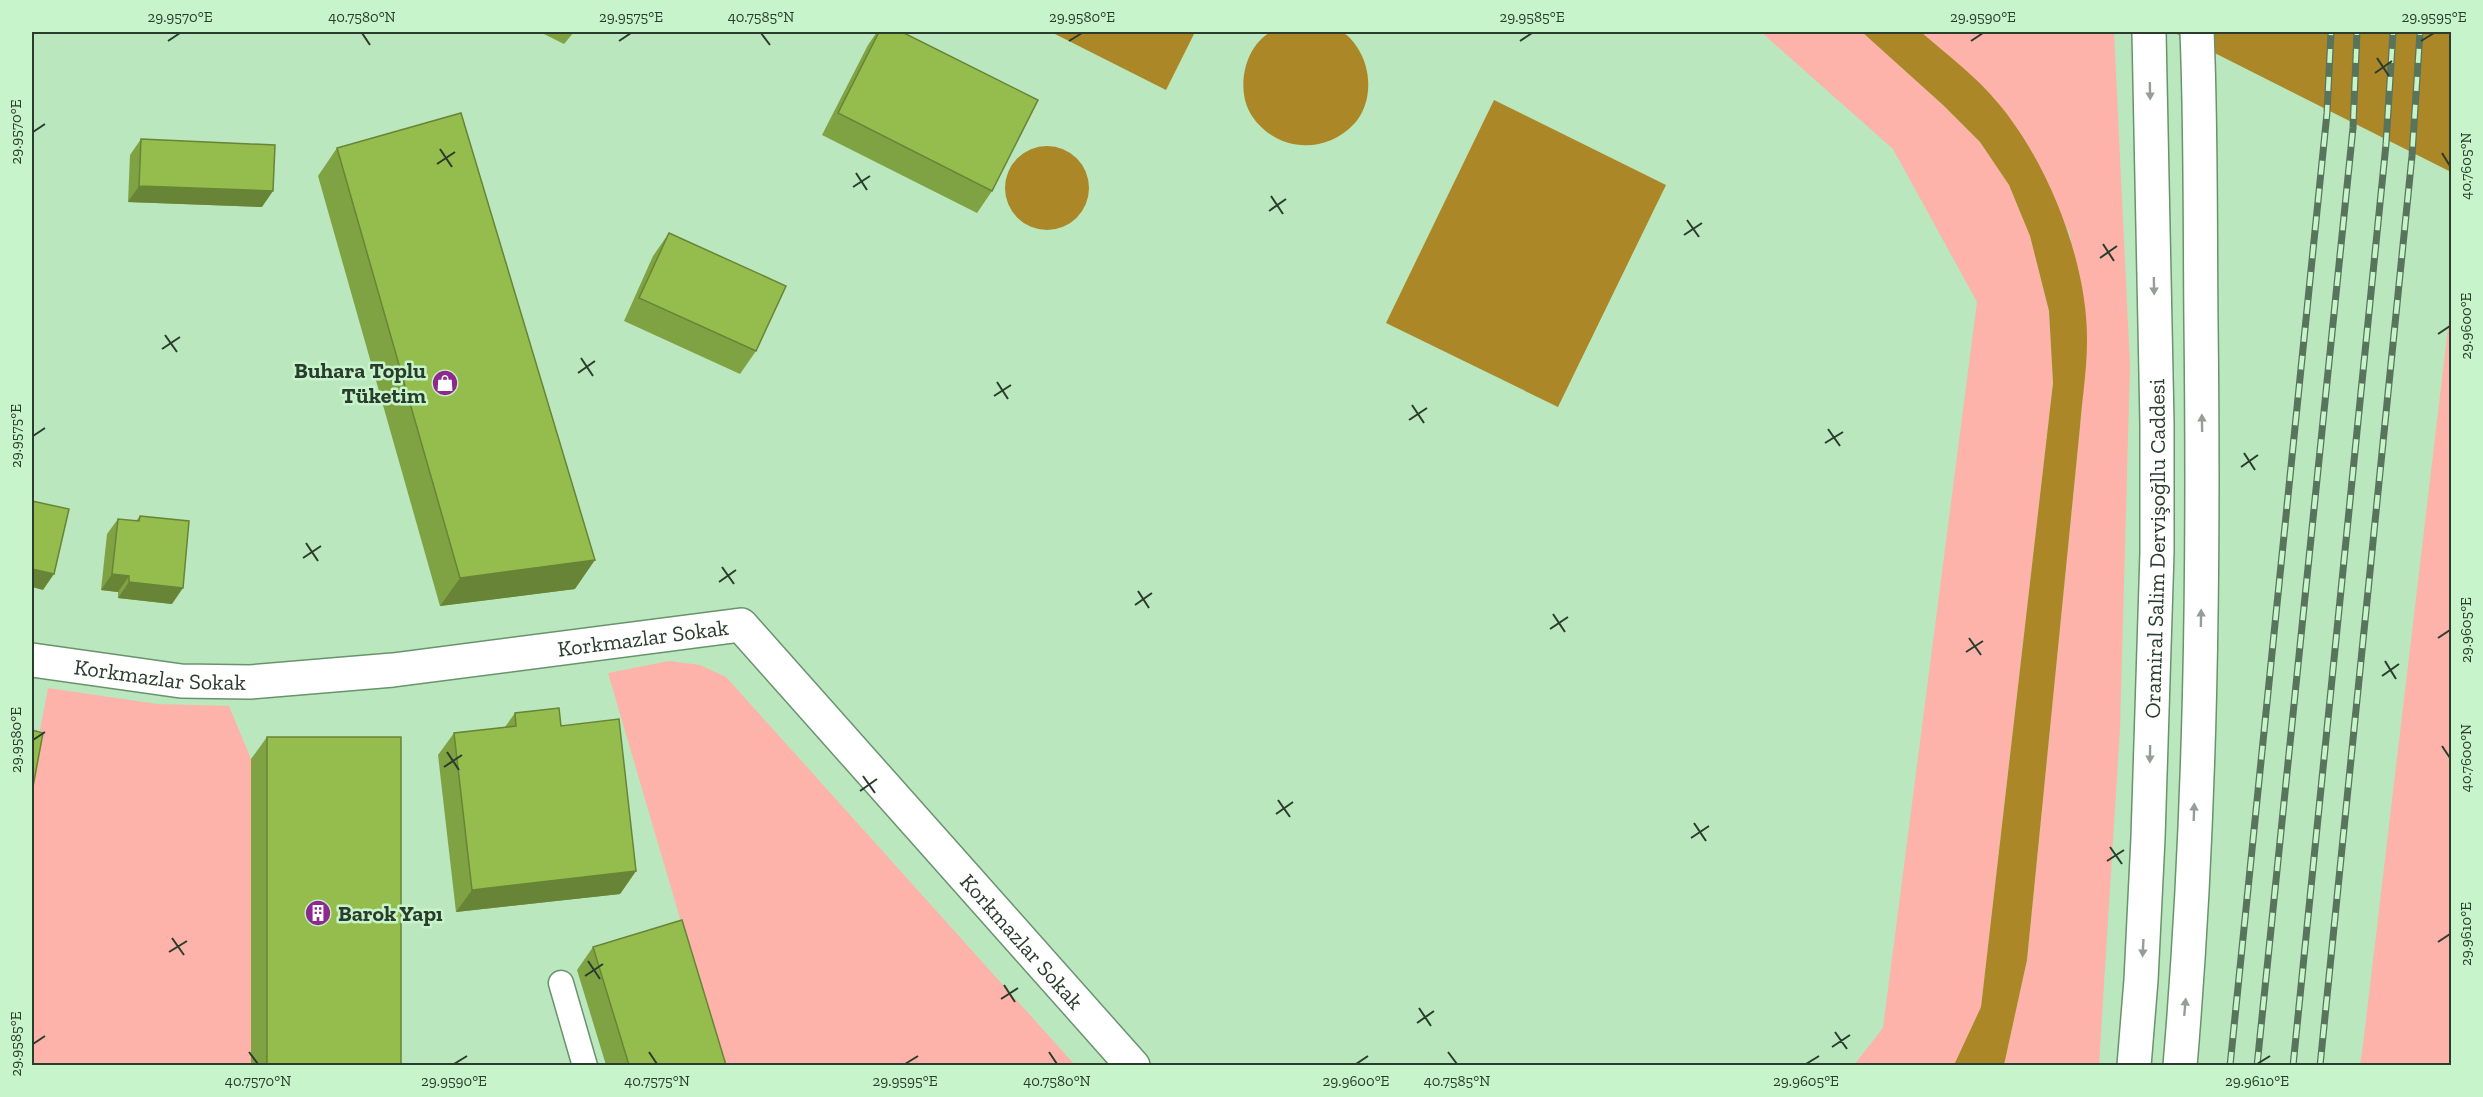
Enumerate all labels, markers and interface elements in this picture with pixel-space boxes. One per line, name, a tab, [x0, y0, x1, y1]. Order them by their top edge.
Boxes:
text: 29.9570°E	[148, 8, 213, 26]
text: 40.7580°N	[328, 8, 396, 26]
text: 29.9575°E	[599, 8, 663, 26]
text: 40.7585°N	[728, 8, 794, 26]
text: 29.9580°E	[1049, 8, 1115, 26]
text: 29.9585°E	[1499, 8, 1565, 26]
text: 29.9590°E	[1950, 8, 2016, 26]
text: 29.9595°E	[2402, 8, 2467, 26]
one-way arrow	[2145, 81, 2155, 100]
text: 29.9570°E	[7, 99, 25, 164]
text: 40.7605°N	[2457, 132, 2475, 200]
one-way arrow	[2149, 276, 2159, 295]
text: 29.9600°E	[2457, 292, 2475, 359]
place label: Buhara Toplu Tüketim	[294, 357, 427, 409]
shop icon: Buhara Toplu Tüketim	[430, 368, 460, 398]
street label: Oramiral Salim Dervişoğllu Caddesi	[2139, 378, 2171, 719]
text: 29.9575°E	[7, 404, 25, 468]
one-way arrow	[2197, 413, 2207, 432]
text: 29.9605°E	[2457, 597, 2475, 663]
one-way arrow	[2196, 608, 2206, 627]
street label: Korkmazlar Sokak	[556, 614, 731, 663]
street label: Korkmazlar Sokak	[72, 653, 246, 696]
text: 29.9580°E	[7, 707, 25, 773]
text: 40.7600°N	[2457, 724, 2475, 792]
one-way arrow	[2145, 744, 2155, 763]
one-way arrow	[2190, 803, 2199, 822]
street label: Korkmazlar Sokak	[954, 868, 1089, 1015]
building icon: Barok Yapı	[303, 898, 333, 928]
place label: Barok Yapı	[338, 900, 443, 927]
text: 29.9610°E	[2457, 902, 2475, 966]
one-way arrow	[2138, 939, 2147, 958]
one-way arrow	[2180, 998, 2190, 1017]
text: 29.9585°E	[7, 1011, 25, 1077]
text: 40.7570°N	[225, 1072, 291, 1090]
text: 29.9590°E	[421, 1072, 487, 1090]
text: 40.7575°N	[624, 1072, 690, 1090]
text: 29.9595°E	[873, 1072, 938, 1090]
text: 40.7580°N	[1023, 1072, 1091, 1090]
text: 29.9600°E	[1323, 1072, 1390, 1090]
text: 40.7585°N	[1424, 1072, 1490, 1090]
text: 29.9605°E	[1773, 1072, 1839, 1090]
text: 29.9610°E	[2225, 1072, 2289, 1090]

